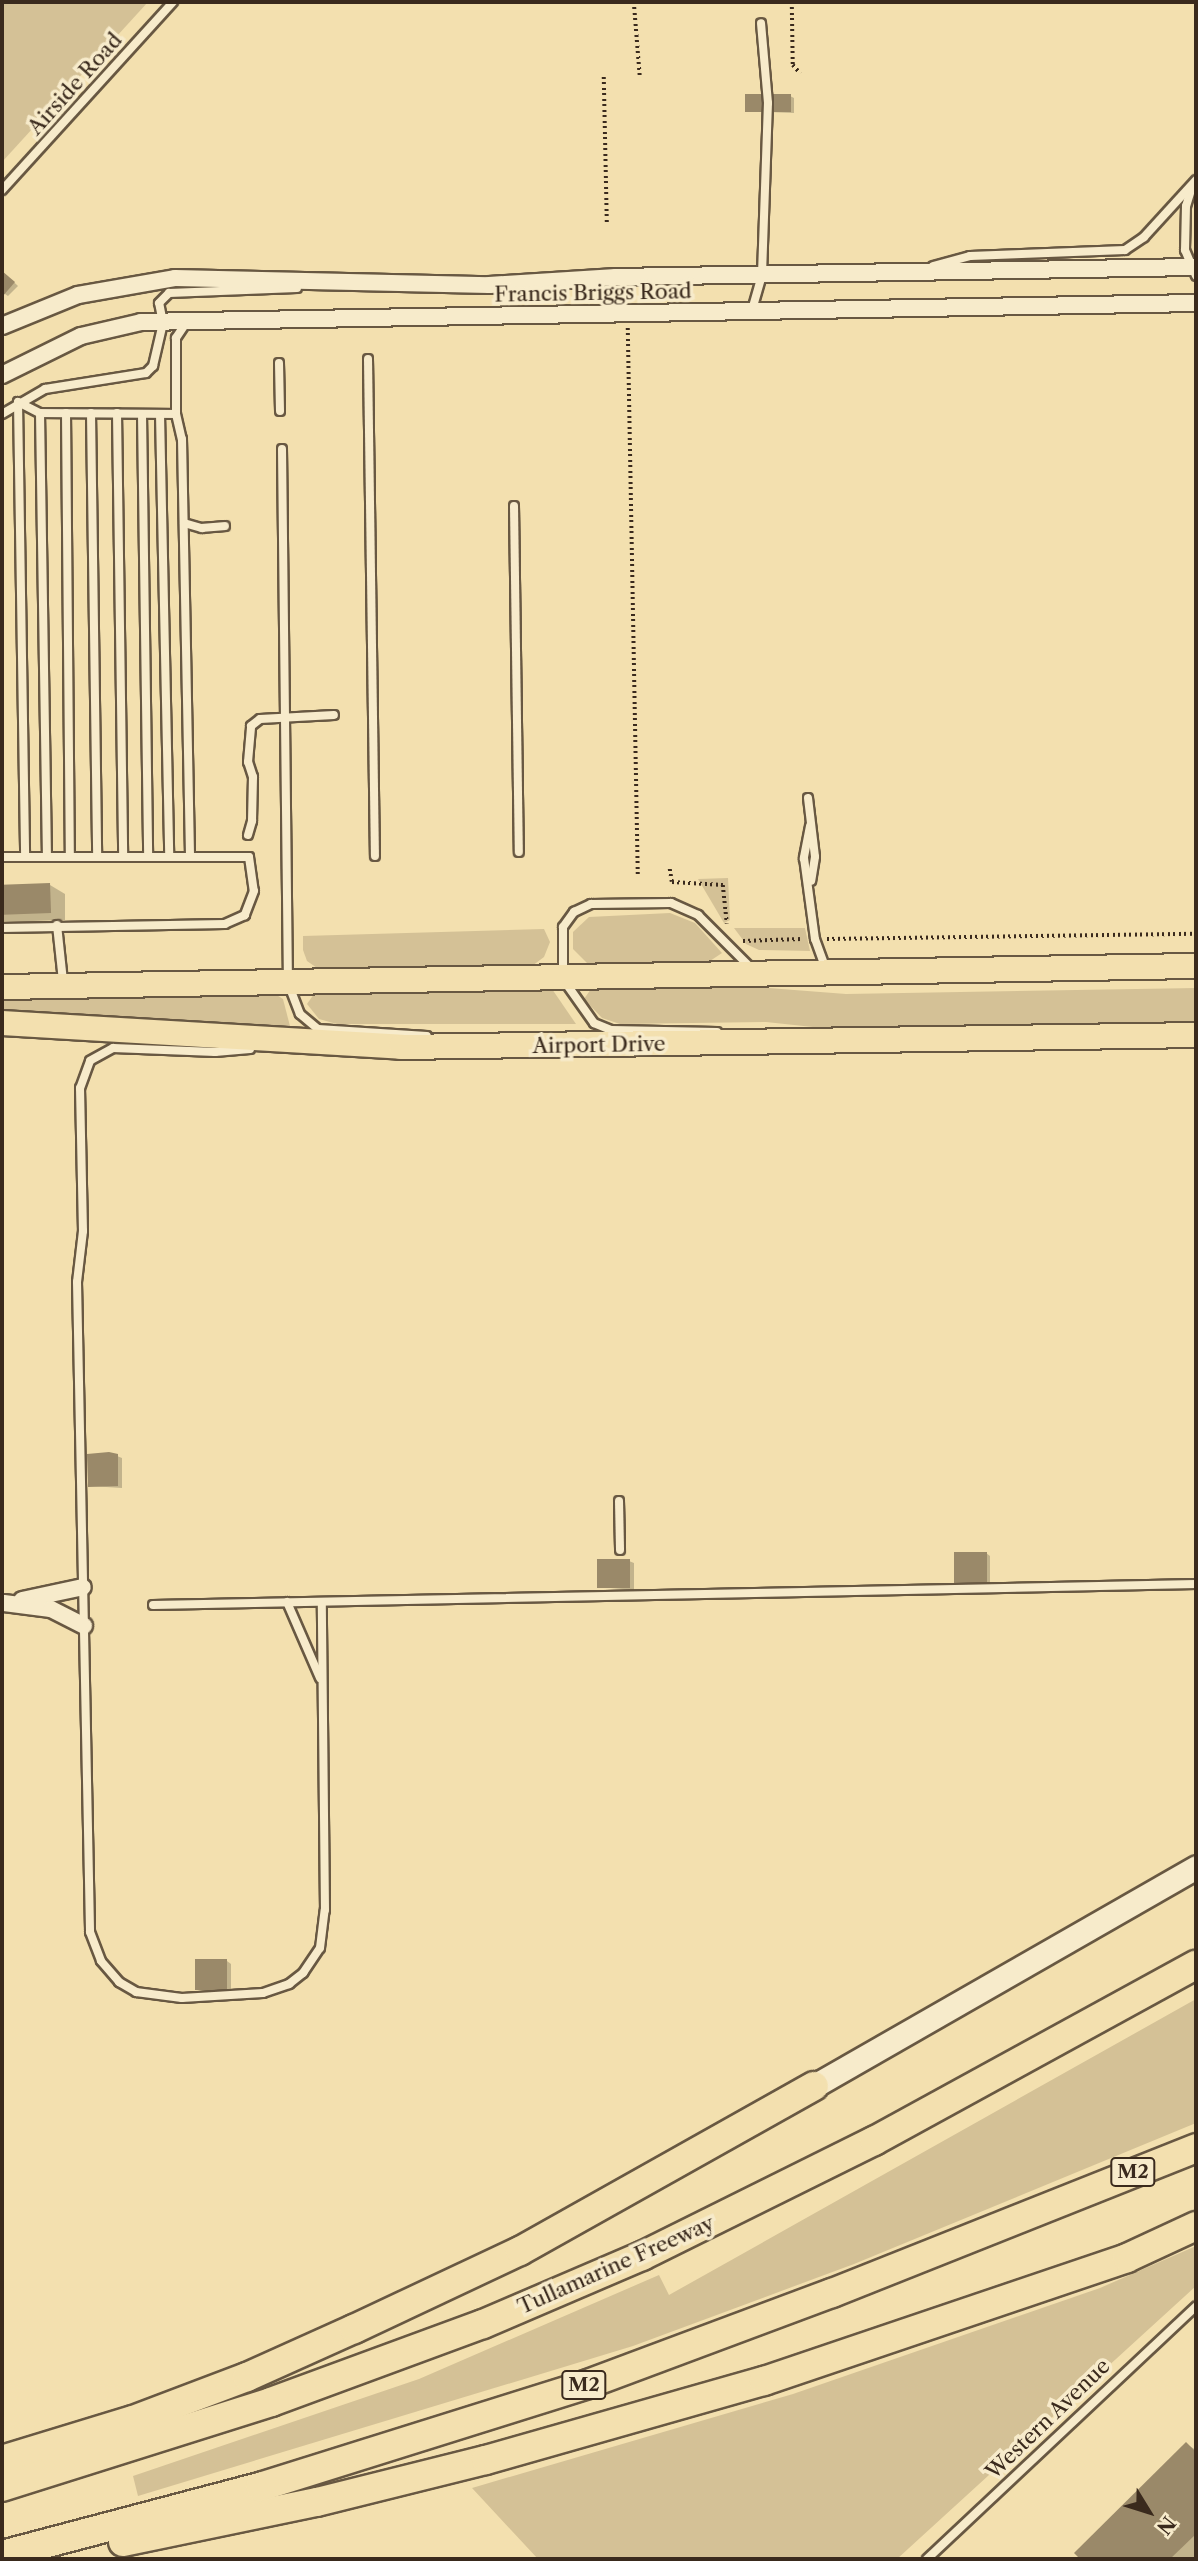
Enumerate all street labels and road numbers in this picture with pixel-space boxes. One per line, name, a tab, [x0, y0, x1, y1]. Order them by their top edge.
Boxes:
street label: Airside Road	[23, 28, 127, 140]
street label: Francis Briggs Road	[494, 279, 692, 307]
street label: Airport Drive	[532, 1031, 666, 1059]
road number: M2	[1110, 2156, 1156, 2188]
street label: Tullamarine Freeway	[514, 2210, 718, 2320]
street label: Western Avenue	[980, 2353, 1116, 2485]
road number: M2	[561, 2370, 607, 2400]

